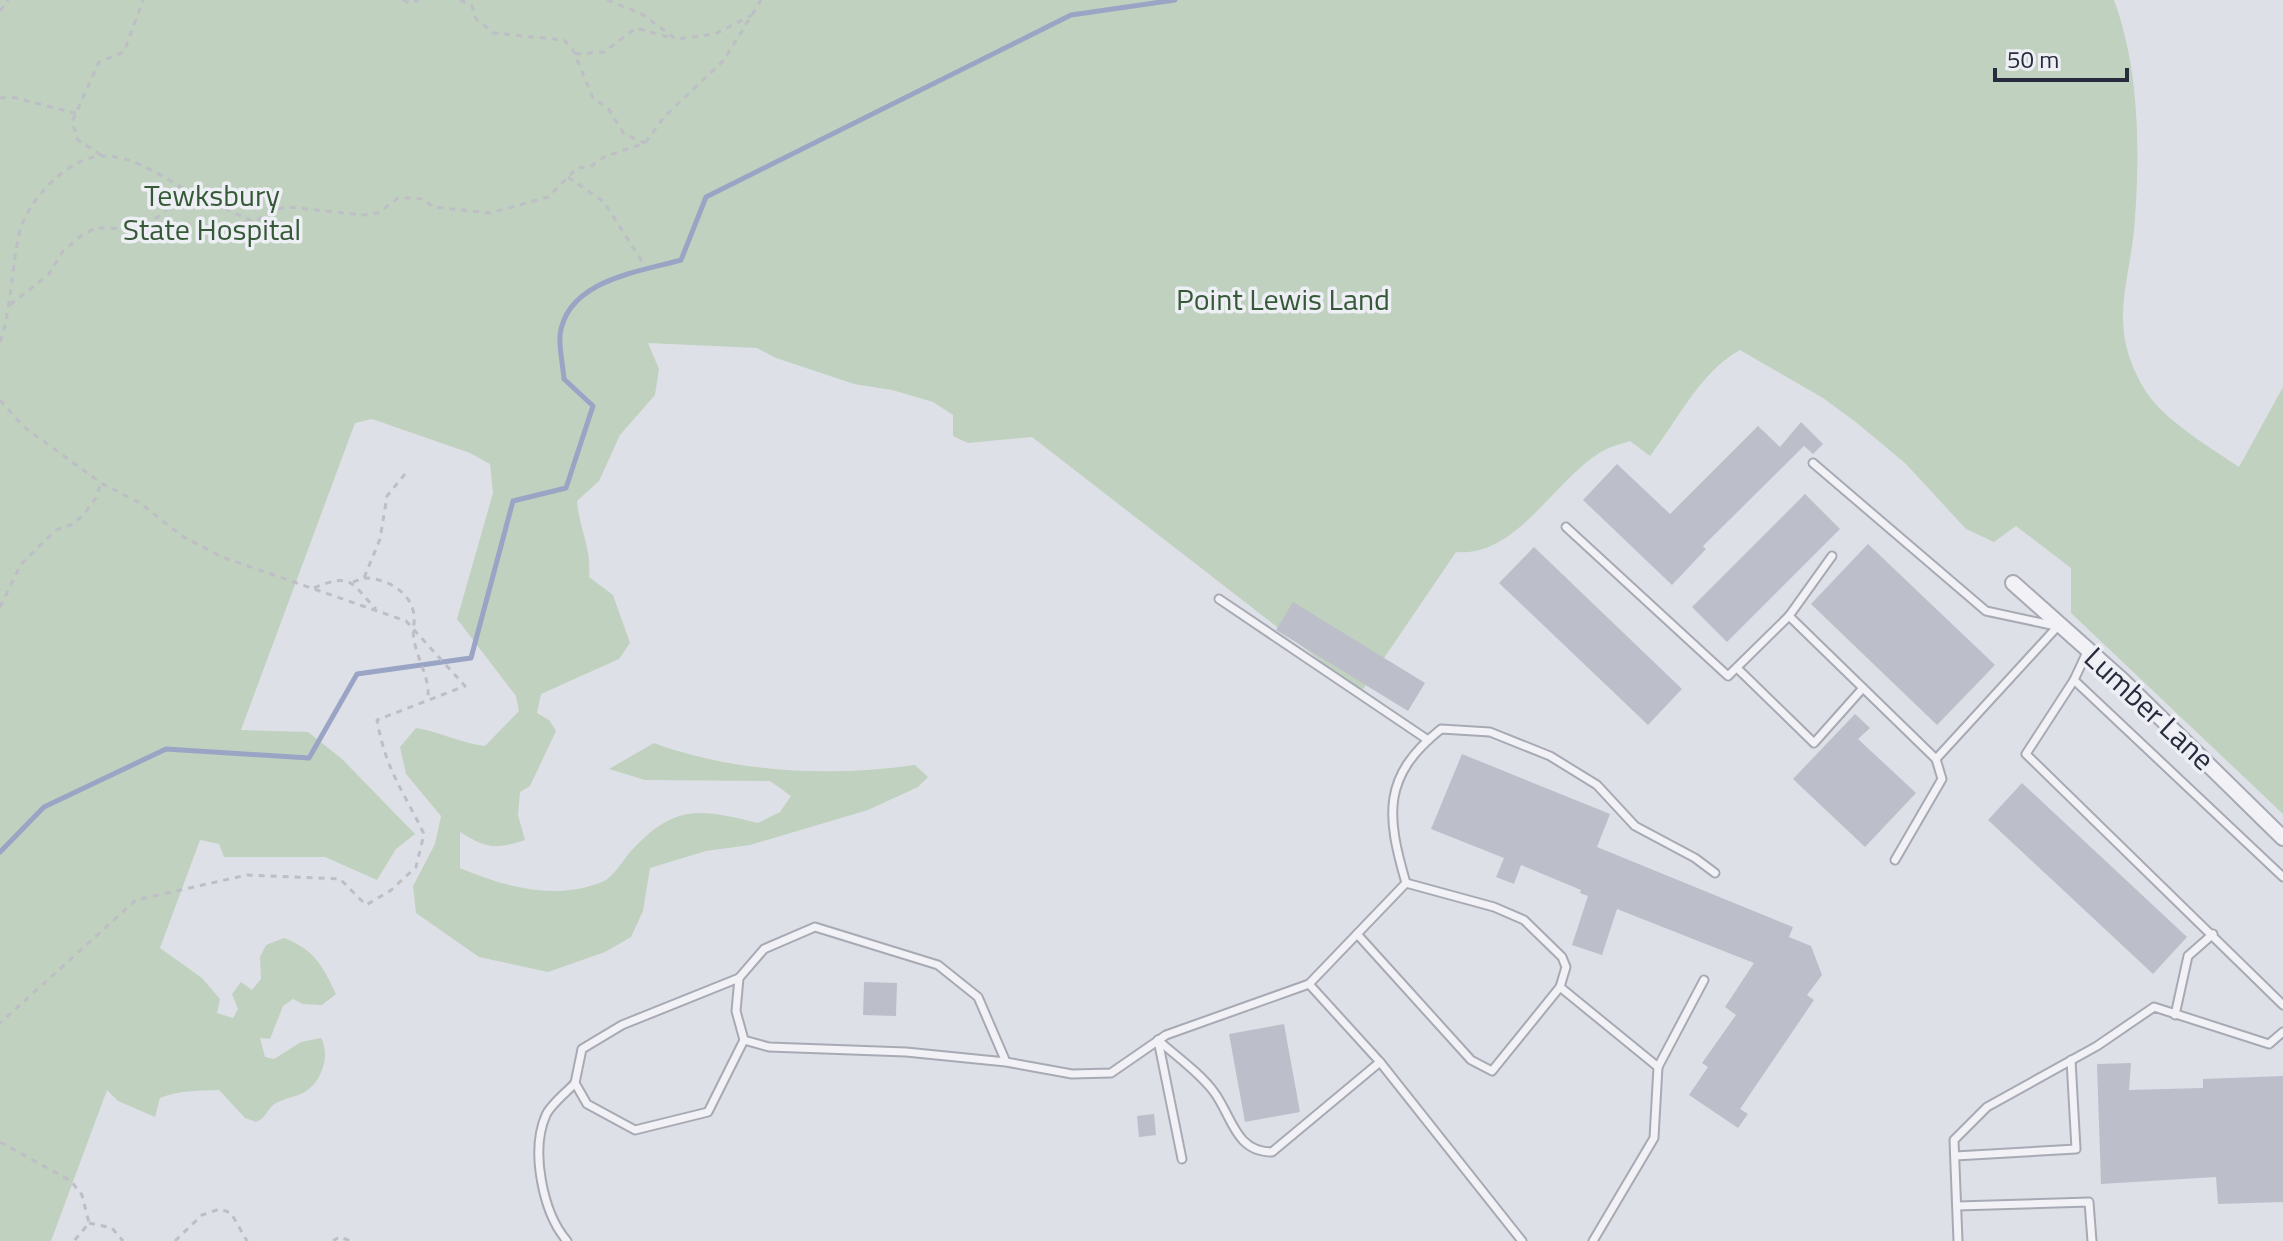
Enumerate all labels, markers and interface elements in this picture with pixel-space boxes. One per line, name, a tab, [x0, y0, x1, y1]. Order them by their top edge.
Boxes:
scale bar	[1995, 32, 2127, 82]
text: 50 m	[2007, 41, 2059, 77]
park label: Tewksbury State Hospital	[123, 172, 301, 252]
park label: Point Lewis Land	[1176, 276, 1390, 322]
street label: Lumber Lane	[2074, 636, 2225, 781]

